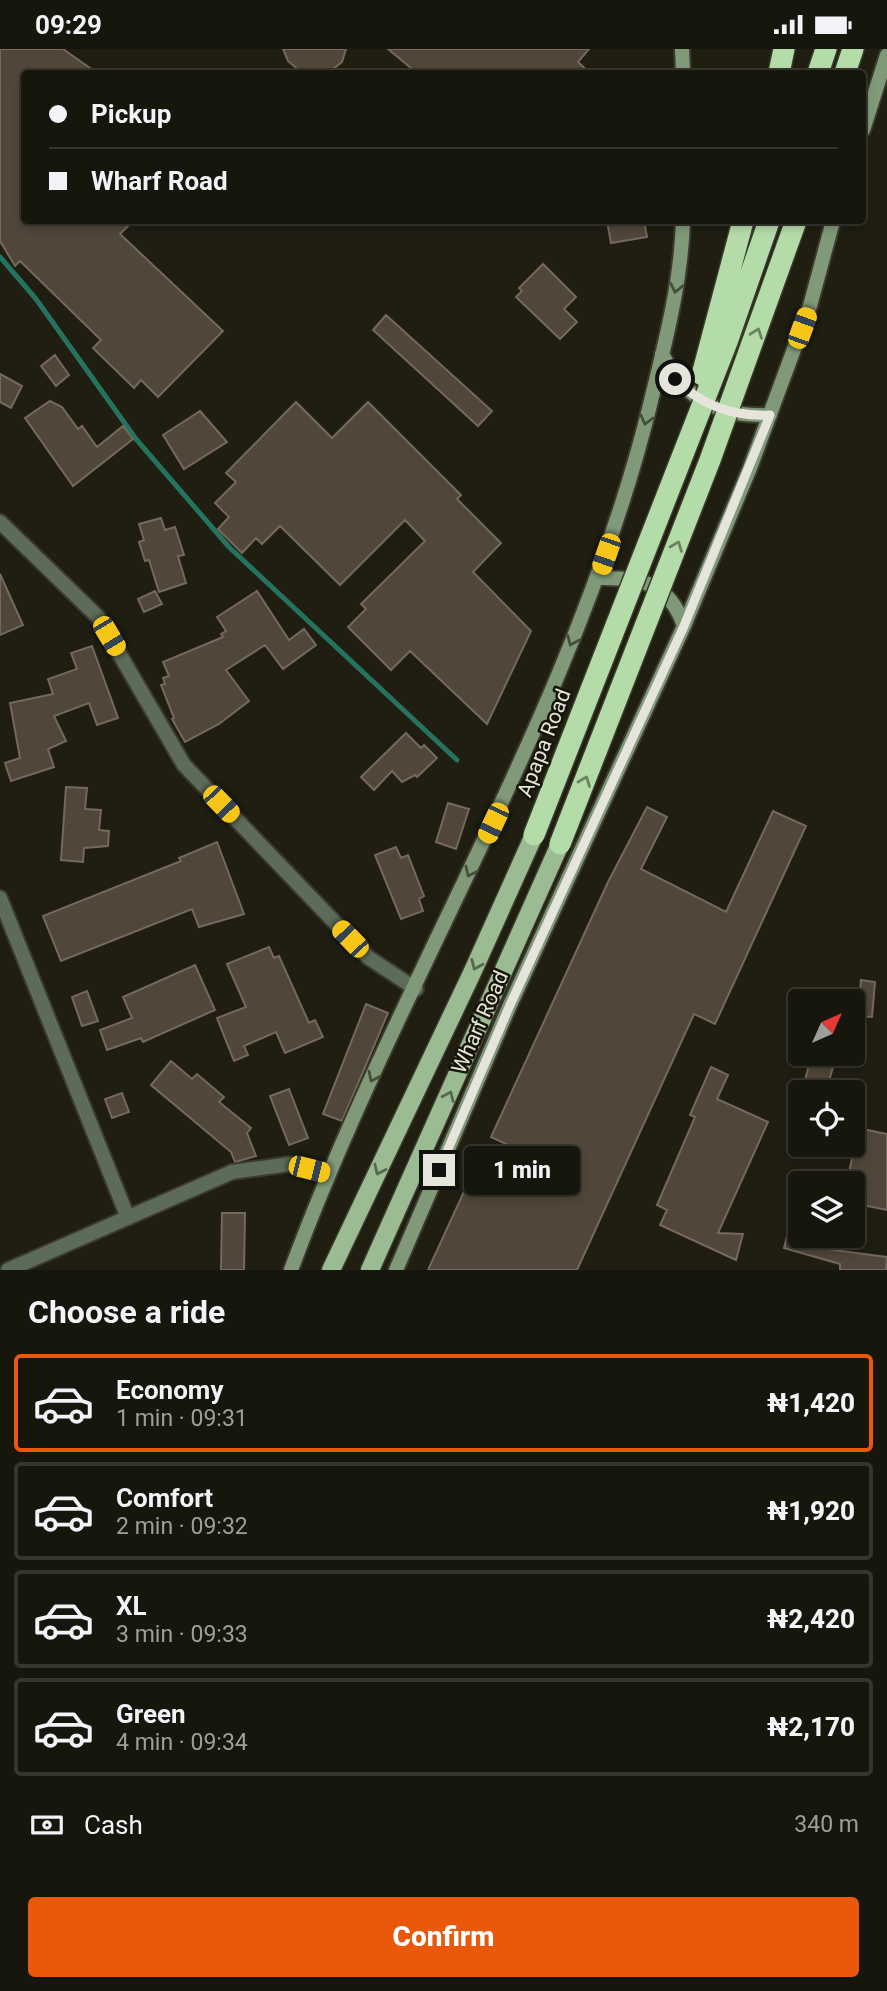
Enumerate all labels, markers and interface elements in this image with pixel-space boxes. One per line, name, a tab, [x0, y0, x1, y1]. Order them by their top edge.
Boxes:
text: 09:29	[35, 10, 102, 40]
text: Pickup	[91, 99, 171, 129]
text: Wharf Road	[91, 166, 228, 196]
one-way arrow	[670, 281, 685, 293]
car	[785, 305, 820, 351]
one-way arrow	[749, 327, 763, 339]
route start	[659, 363, 691, 395]
one-way arrow	[640, 414, 654, 426]
car	[590, 531, 623, 577]
one-way arrow	[668, 540, 682, 552]
car	[90, 613, 129, 659]
one-way arrow	[566, 634, 580, 647]
street label: Apapa Road	[512, 686, 576, 800]
one-way arrow	[577, 775, 591, 787]
car	[199, 782, 244, 826]
car	[475, 800, 512, 846]
one-way arrow	[464, 864, 478, 877]
car	[328, 917, 373, 961]
one-way arrow	[470, 957, 484, 970]
street label: Wharf Road	[447, 967, 513, 1077]
north arrow	[788, 989, 864, 1066]
map controls	[788, 989, 865, 1248]
one-way arrow	[367, 1070, 381, 1082]
button: locate	[788, 1080, 865, 1157]
one-way arrow	[441, 1091, 455, 1104]
callout: 1 min	[464, 1145, 579, 1195]
car	[287, 1154, 332, 1184]
route end	[423, 1154, 455, 1186]
text: 1 min	[493, 1157, 551, 1184]
one-way arrow	[373, 1163, 387, 1175]
button: layers	[788, 1171, 865, 1248]
text: Choose a ride	[28, 1293, 225, 1331]
icon: car	[32, 1372, 95, 1435]
text: Economy	[116, 1375, 223, 1405]
text: ₦1,420	[767, 1388, 855, 1418]
text: 1 min · 09:31	[116, 1405, 248, 1432]
icon: car	[32, 1480, 95, 1543]
text: Comfort	[116, 1483, 213, 1513]
text: ₦1,920	[767, 1496, 855, 1526]
text: 2 min · 09:32	[116, 1513, 248, 1540]
icon: car	[32, 1588, 95, 1651]
text: XL	[116, 1591, 147, 1621]
text: ₦2,420	[767, 1604, 855, 1634]
text: 3 min · 09:33	[116, 1621, 248, 1648]
icon: car	[32, 1696, 95, 1759]
text: Green	[116, 1699, 186, 1729]
text: ₦2,170	[767, 1712, 855, 1742]
text: 4 min · 09:34	[116, 1729, 248, 1756]
icon: cash	[28, 1806, 66, 1844]
text: Cash	[84, 1810, 143, 1840]
text: 340 m	[794, 1811, 859, 1838]
button: Confirm	[28, 1897, 859, 1977]

